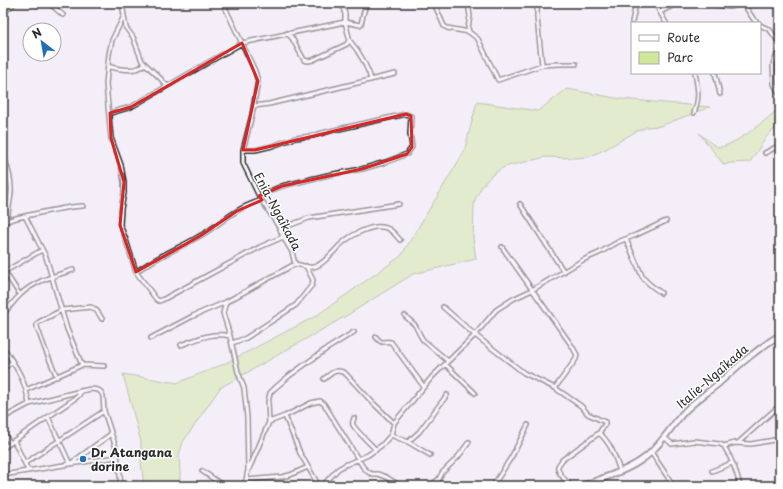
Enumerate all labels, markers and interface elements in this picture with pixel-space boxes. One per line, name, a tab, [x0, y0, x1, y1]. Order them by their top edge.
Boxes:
north arrow	[22, 22, 62, 62]
legend	[631, 22, 761, 74]
text: N	[28, 23, 45, 43]
text: Route	[667, 28, 700, 46]
text: Parc	[667, 48, 693, 66]
street label: Enia-Ngaîkada	[250, 169, 306, 254]
street label: Italie-Ngaîkada	[672, 339, 752, 412]
place label: Dr Atangana dorine	[91, 443, 173, 475]
marker: Dr Atangana dorine	[78, 454, 88, 464]

